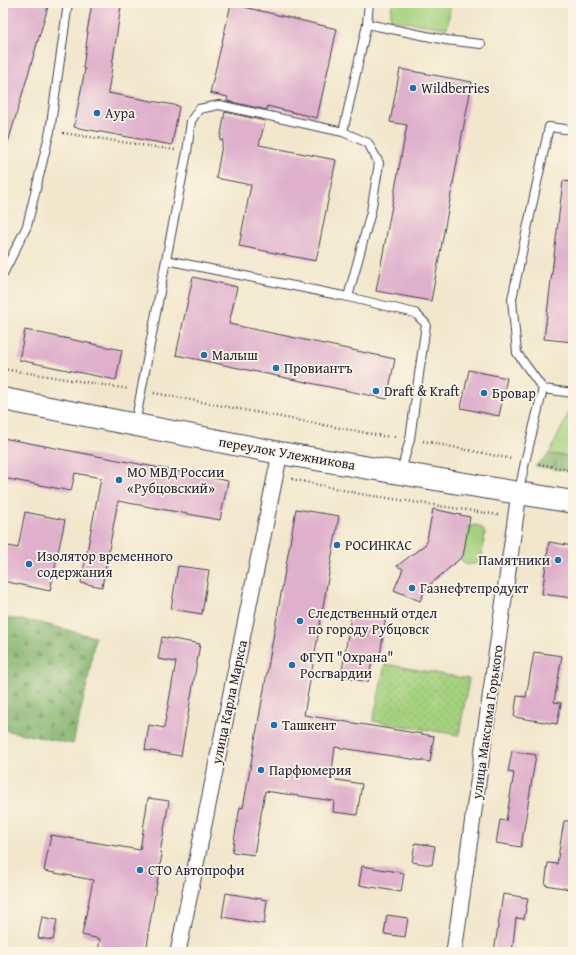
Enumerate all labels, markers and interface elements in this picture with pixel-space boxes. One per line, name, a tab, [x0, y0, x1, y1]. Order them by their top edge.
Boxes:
place label: Wildberries	[421, 78, 490, 98]
marker: Wildberries	[408, 83, 418, 93]
place label: Аура	[105, 103, 135, 123]
marker: Аура	[92, 108, 102, 118]
place label: Малыш	[212, 345, 258, 365]
marker: Малыш	[199, 350, 209, 360]
place label: Провиантъ	[284, 358, 353, 378]
marker: Провиантъ	[271, 363, 281, 373]
place label: Draft & Kraft	[384, 381, 460, 401]
place label: Бровар	[492, 383, 536, 403]
marker: Draft & Kraft	[371, 386, 381, 396]
marker: Бровар	[479, 388, 489, 398]
street label: переулок Улежникова	[217, 431, 357, 475]
place label: МО МВД России «Рубцовский»	[127, 462, 224, 498]
marker: МО МВД России «Рубцовский»	[114, 475, 124, 485]
place label: РОСИНКАС	[345, 535, 412, 555]
marker: РОСИНКАС	[332, 540, 342, 550]
place label: Изолятор временного содержания	[37, 546, 173, 582]
place label: Памятники	[478, 550, 550, 570]
marker: Памятники	[553, 555, 563, 565]
marker: Изолятор временного содержания	[24, 559, 34, 569]
place label: Газнефтепродукт	[420, 578, 529, 598]
marker: Газнефтепродукт	[407, 583, 417, 593]
place label: Следственный отдел по городу Рубцовск	[308, 603, 437, 639]
marker: Следственный отдел по городу Рубцовск	[295, 616, 305, 626]
street label: улица Карла Маркса	[206, 638, 252, 767]
street label: улица Максима Горького	[466, 643, 508, 802]
place label: ФГУП "Охрана" Росгвардии	[300, 647, 393, 683]
marker: ФГУП "Охрана" Росгвардии	[287, 660, 297, 670]
place label: Ташкент	[282, 715, 336, 735]
marker: Ташкент	[269, 720, 279, 730]
place label: Парфюмерия	[269, 760, 351, 780]
marker: Парфюмерия	[256, 765, 266, 775]
place label: СТО Автопрофи	[148, 860, 245, 880]
marker: СТО Автопрофи	[135, 865, 145, 875]

